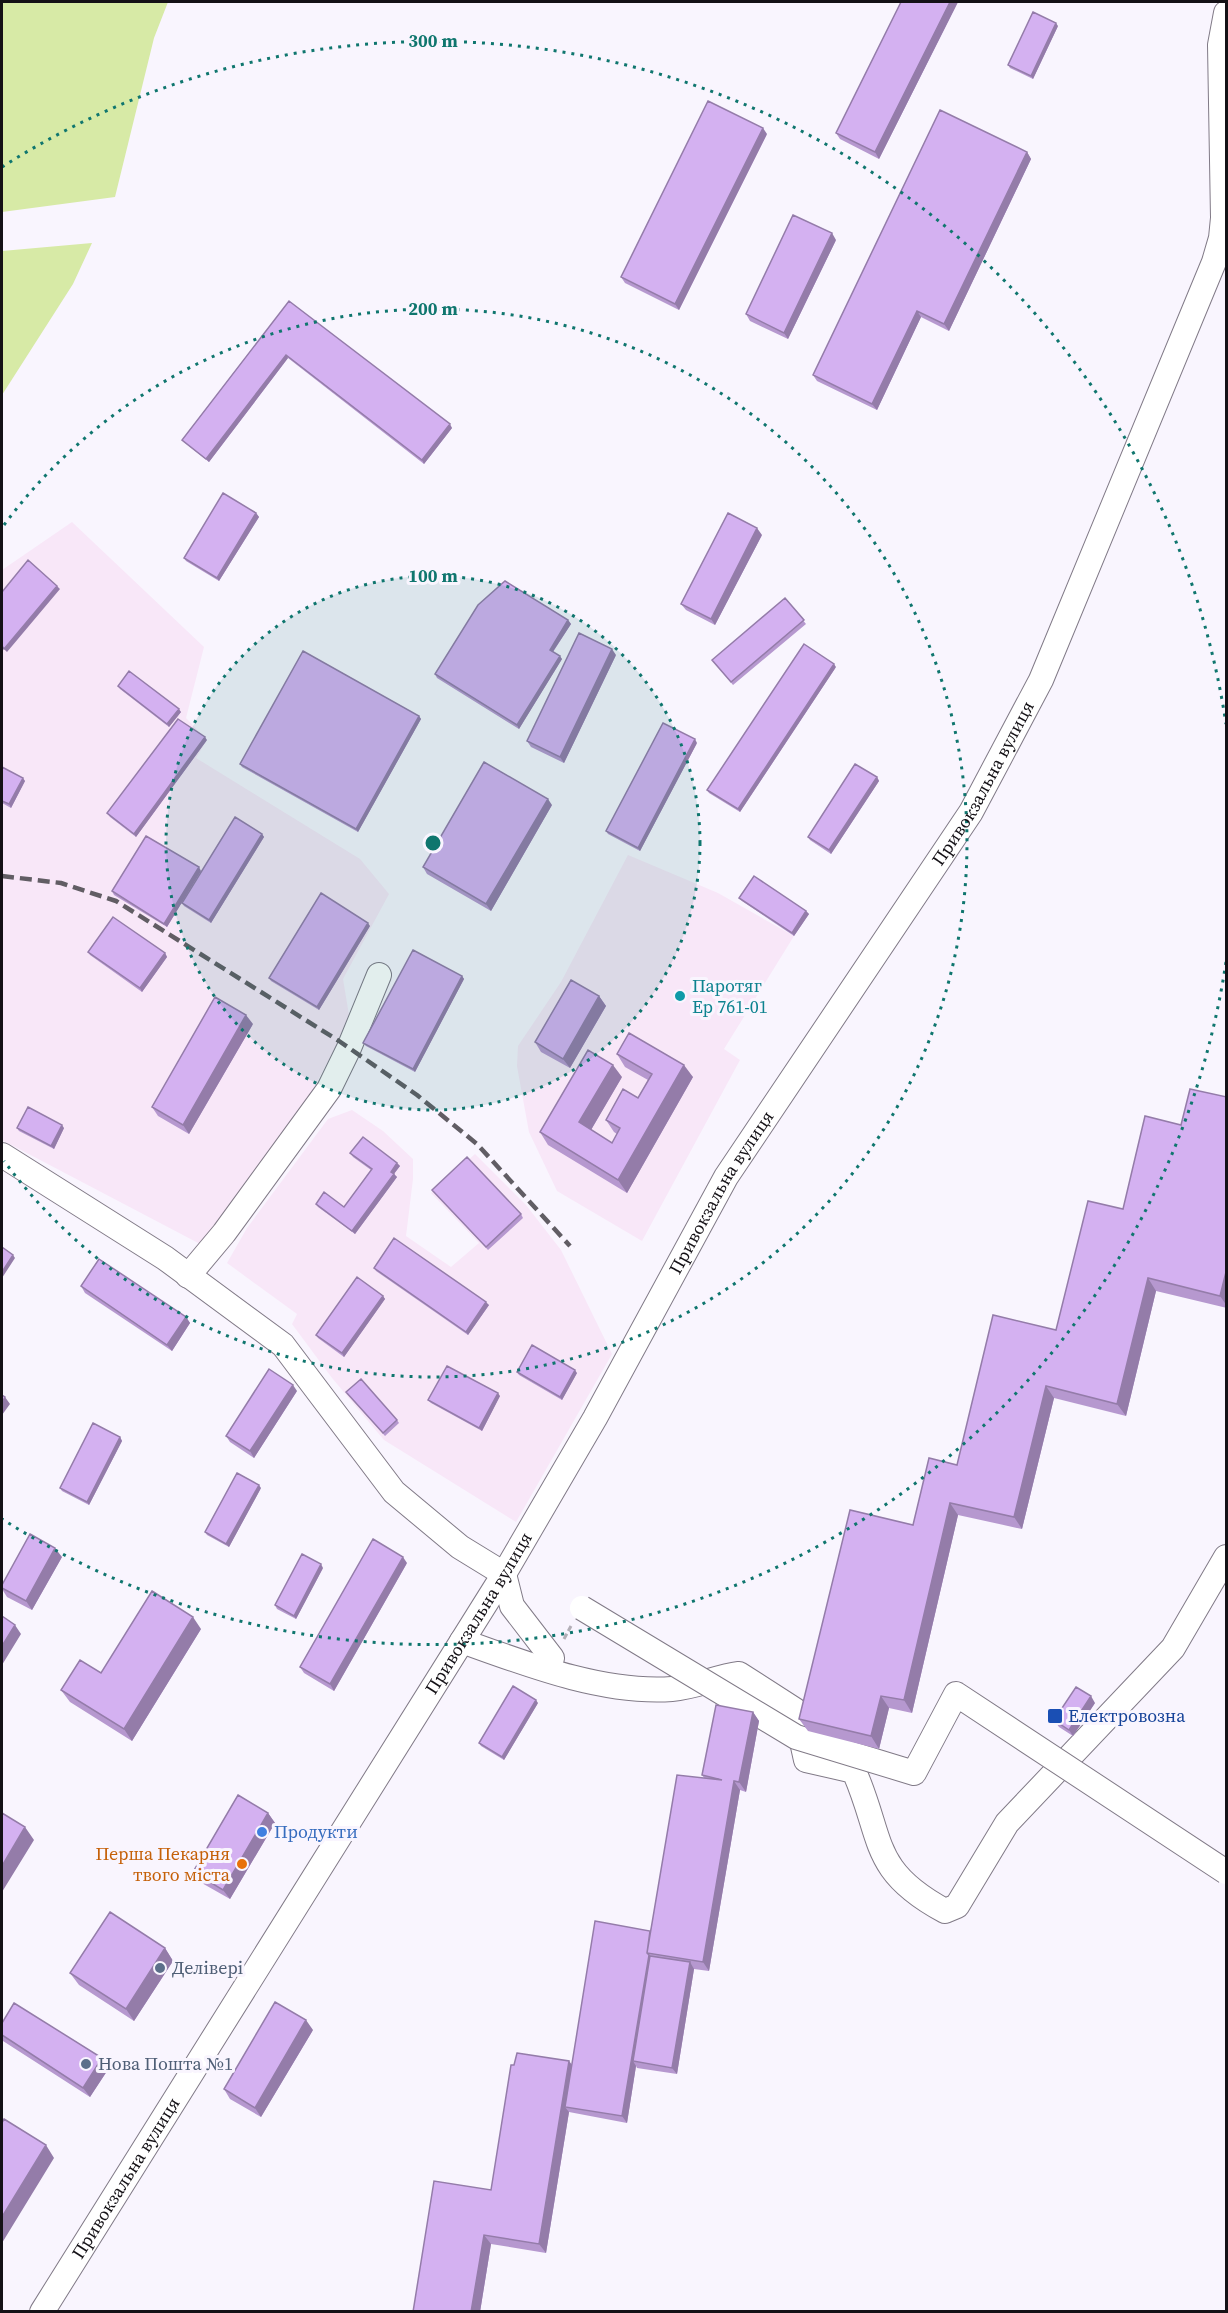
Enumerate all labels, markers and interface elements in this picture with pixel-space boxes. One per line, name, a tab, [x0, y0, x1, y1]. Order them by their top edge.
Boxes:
text: 300 m	[408, 28, 458, 53]
text: 200 m	[408, 296, 458, 321]
text: 100 m	[408, 563, 458, 588]
street label: Привокзальна вулиця	[925, 696, 1040, 870]
centre of rings	[423, 833, 443, 853]
place label: Паротяг Ер 761-01	[692, 973, 768, 1019]
marker: Паротяг Ер 761-01	[673, 989, 687, 1003]
street label: Привокзальна вулиця	[663, 1105, 779, 1278]
street label: Привокзальна вулиця	[419, 1527, 538, 1699]
place label: Електровозна	[1068, 1703, 1186, 1728]
marker: Електровозна	[1046, 1707, 1064, 1725]
place label: Продукти	[274, 1819, 358, 1844]
marker: Продукти	[255, 1825, 269, 1839]
place label: Перша Пекарня твого мiста	[95, 1841, 231, 1887]
marker: Перша Пекарня твого мiста	[235, 1857, 249, 1871]
place label: Делівері	[172, 1955, 243, 1980]
marker: Делівері	[153, 1961, 167, 1975]
place label: Нова Пошта №1	[98, 2051, 233, 2076]
marker: Нова Пошта №1	[79, 2057, 93, 2071]
street label: Привокзальна вулиця	[65, 2092, 185, 2263]

